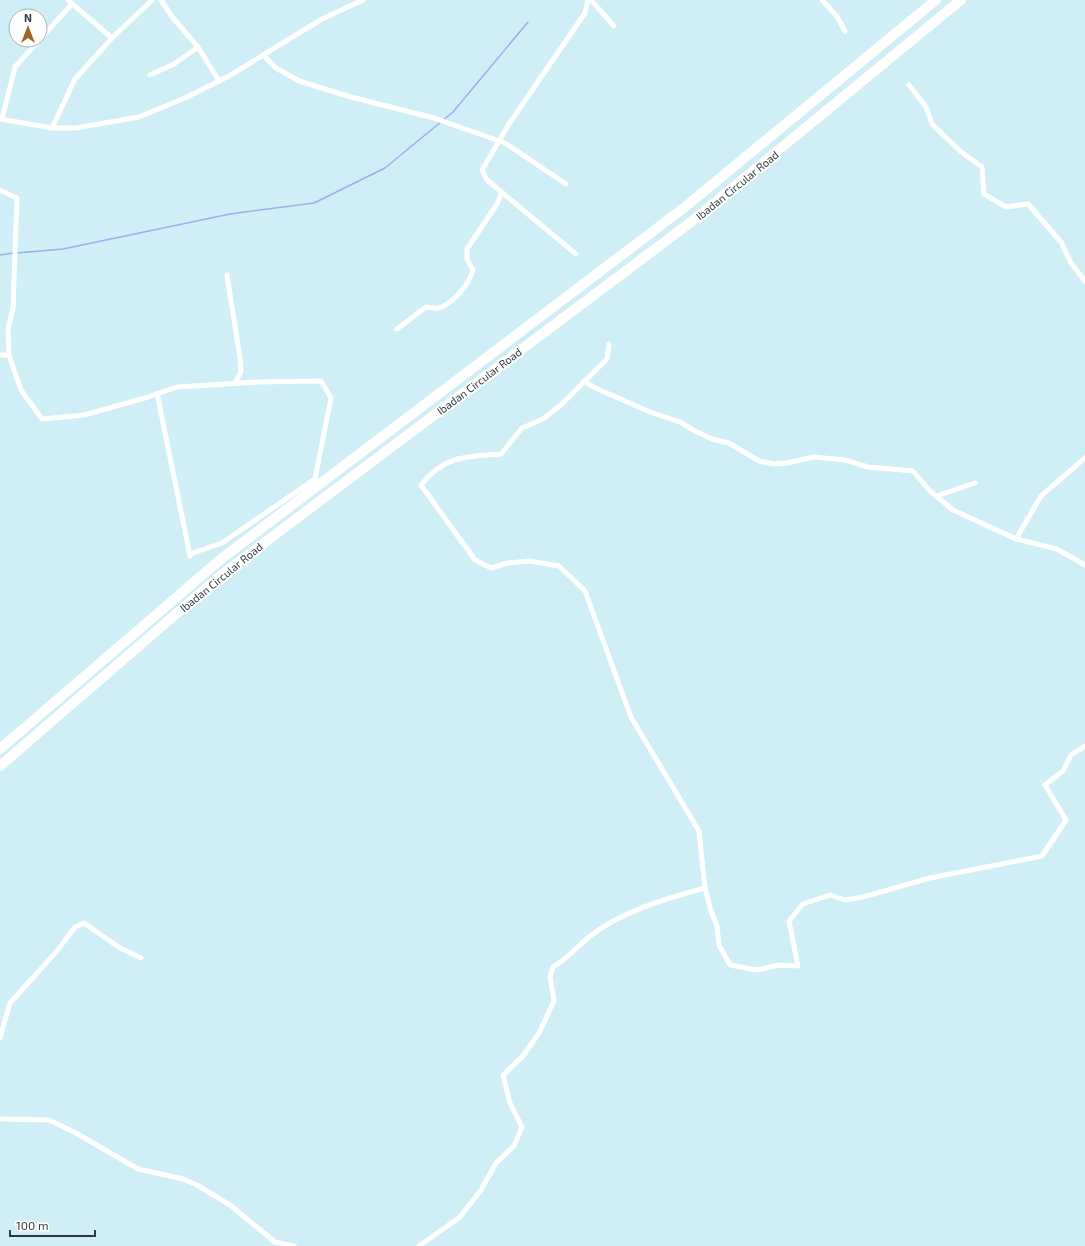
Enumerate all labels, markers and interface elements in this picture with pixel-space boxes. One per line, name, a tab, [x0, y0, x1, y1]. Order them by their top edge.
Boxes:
north arrow	[8, 8, 48, 48]
text: N	[24, 11, 32, 24]
street label: Ibadan Circular Road	[693, 148, 781, 222]
street label: Ibadan Circular Road	[434, 345, 524, 417]
street label: Ibadan Circular Road	[177, 540, 265, 614]
scale bar	[10, 1212, 95, 1238]
text: 100 m	[16, 1218, 48, 1232]

